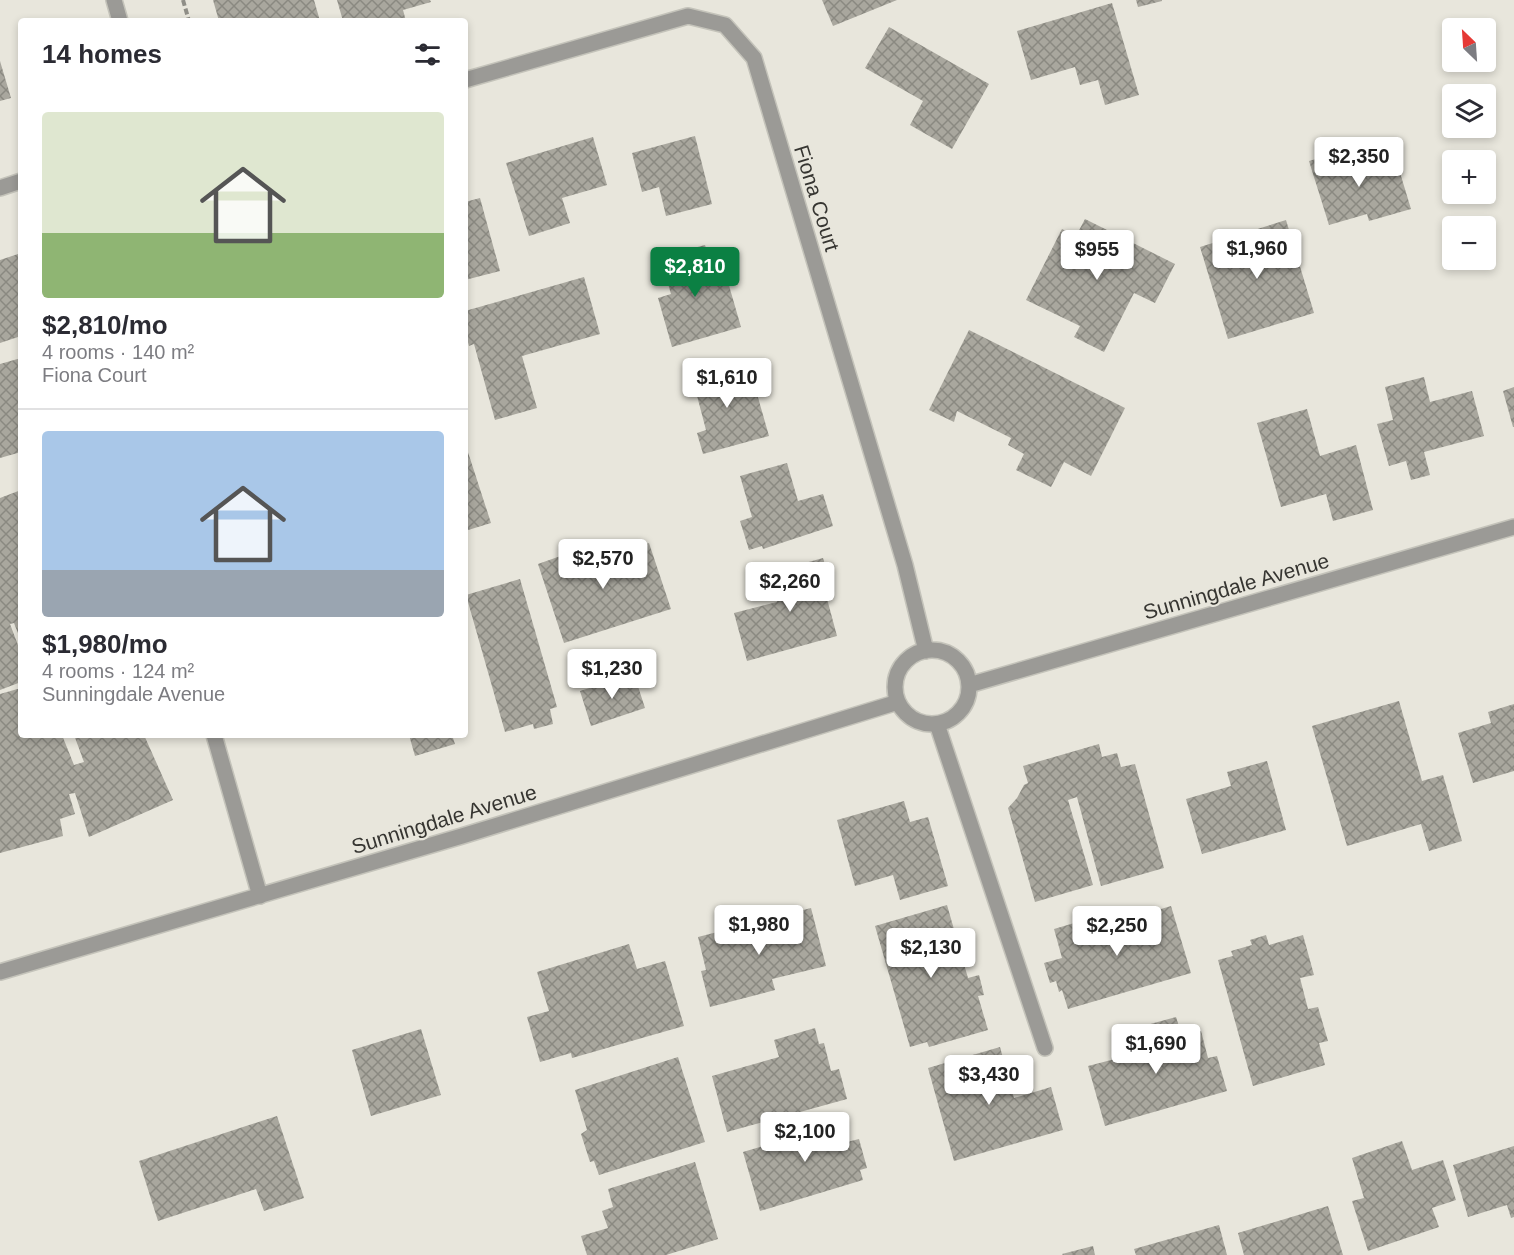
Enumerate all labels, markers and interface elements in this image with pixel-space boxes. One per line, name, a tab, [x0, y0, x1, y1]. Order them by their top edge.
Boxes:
north arrow	[1442, 18, 1496, 72]
map controls	[1442, 18, 1496, 270]
icon: filters	[411, 38, 444, 71]
text: 14 homes	[42, 39, 162, 69]
button: layers	[1442, 84, 1496, 138]
pin: $2,350	[1310, 137, 1408, 188]
street label: Fiona Court	[790, 142, 844, 254]
text: $2,350	[1328, 145, 1390, 167]
button: +	[1442, 150, 1496, 204]
icon: home	[189, 151, 297, 259]
button: −	[1442, 216, 1496, 270]
pin: $1,960	[1208, 229, 1306, 280]
pin: $955	[1061, 230, 1133, 281]
text: $1,960	[1226, 237, 1288, 259]
text: $955	[1075, 238, 1119, 260]
pin: $2,810	[646, 247, 744, 298]
text: $2,810	[664, 255, 726, 277]
text: $2,810/mo	[42, 310, 168, 340]
text: 4 rooms · 140 m²	[42, 341, 194, 363]
pin: $1,610	[678, 358, 776, 409]
text: Fiona Court	[42, 364, 147, 386]
text: $1,610	[696, 366, 758, 388]
icon: home	[189, 470, 297, 578]
pin: $2,570	[554, 539, 652, 590]
text: $2,570	[572, 547, 634, 569]
street label: Sunningdale Avenue	[1140, 548, 1332, 624]
pin: $2,260	[741, 562, 839, 613]
text: $2,260	[759, 570, 821, 592]
text: $1,980/mo	[42, 629, 168, 659]
pin: $1,230	[563, 649, 661, 700]
text: $1,230	[581, 657, 643, 679]
text: 4 rooms · 124 m²	[42, 660, 194, 682]
text: Sunningdale Avenue	[42, 683, 225, 705]
street label: Sunningdale Avenue	[349, 780, 539, 858]
pin: $1,980	[710, 905, 808, 956]
pin: $2,250	[1068, 906, 1166, 957]
text: $1,980	[728, 913, 790, 935]
text: $2,250	[1086, 914, 1148, 936]
pin: $2,130	[882, 928, 980, 979]
text: $2,130	[900, 936, 962, 958]
pin: $1,690	[1107, 1024, 1205, 1075]
text: $1,690	[1125, 1032, 1187, 1054]
pin: $3,430	[940, 1055, 1038, 1106]
text: $3,430	[958, 1063, 1020, 1085]
pin: $2,100	[756, 1112, 854, 1163]
text: $2,100	[774, 1120, 836, 1142]

